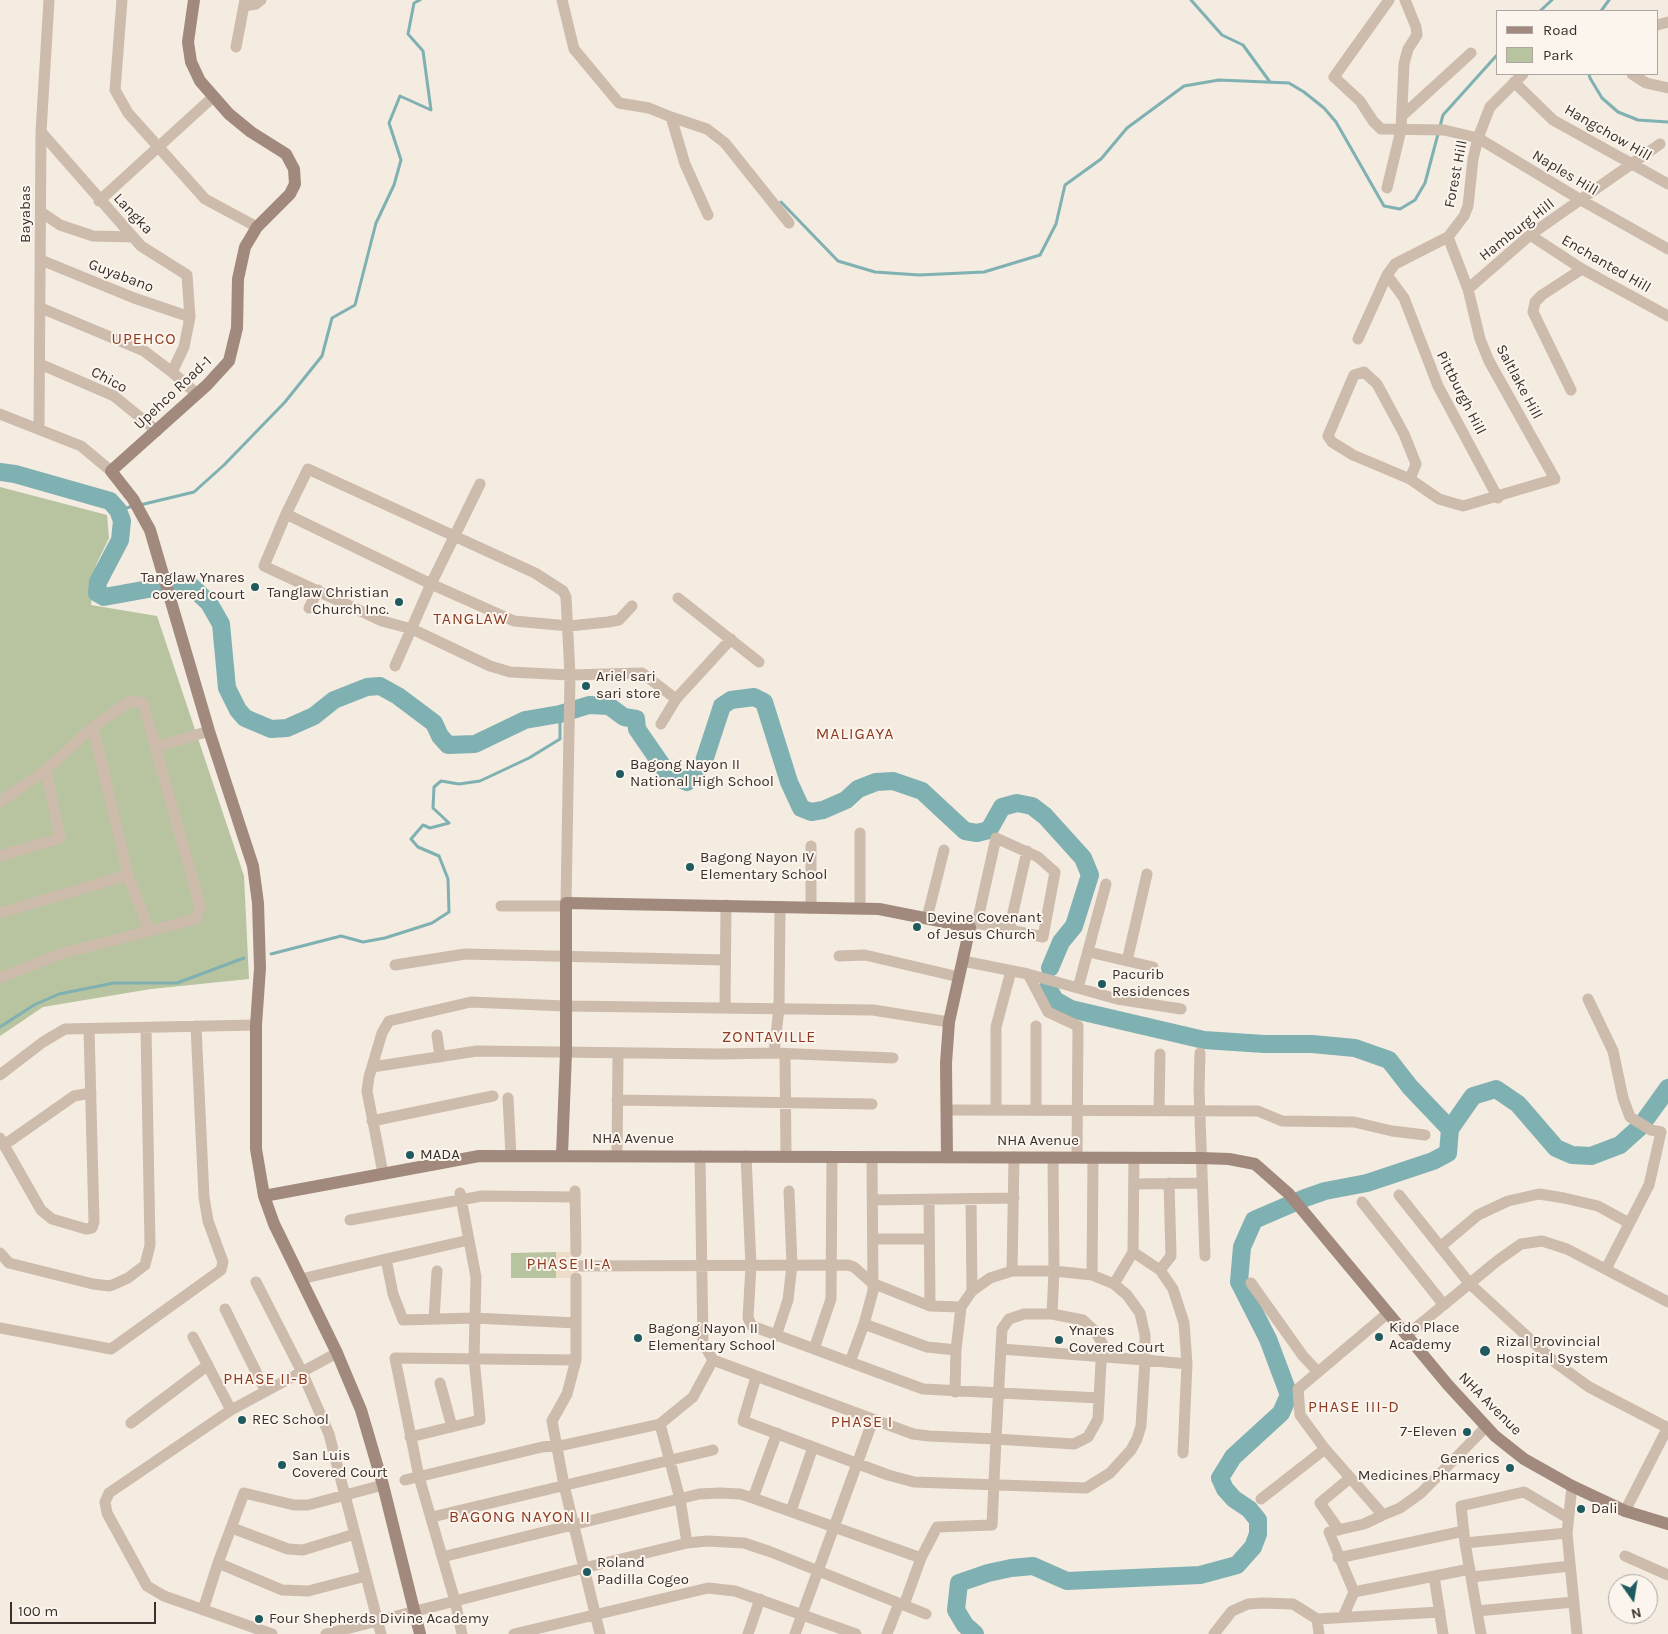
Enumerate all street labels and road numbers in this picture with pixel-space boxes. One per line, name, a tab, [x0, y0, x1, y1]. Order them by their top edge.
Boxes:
street label: Hangchow Hill	[1561, 101, 1655, 165]
street label: Forest Hill	[1441, 139, 1471, 209]
street label: Naples Hill	[1529, 146, 1601, 200]
street label: Bayabas	[17, 185, 35, 243]
street label: Langka	[110, 190, 156, 238]
street label: Hamburg Hill	[1476, 195, 1558, 265]
street label: Enchanted Hill	[1558, 231, 1654, 297]
street label: Guyabano	[86, 255, 156, 297]
street label: Saltlake Hill	[1492, 341, 1546, 423]
street label: Pittburgh Hill	[1432, 348, 1490, 438]
street label: Upehco Road-1	[130, 352, 216, 434]
street label: Chico	[88, 363, 130, 397]
street label: NHA Avenue	[592, 1130, 674, 1148]
street label: NHA Avenue	[997, 1132, 1079, 1150]
street label: NHA Avenue	[1455, 1369, 1525, 1439]

